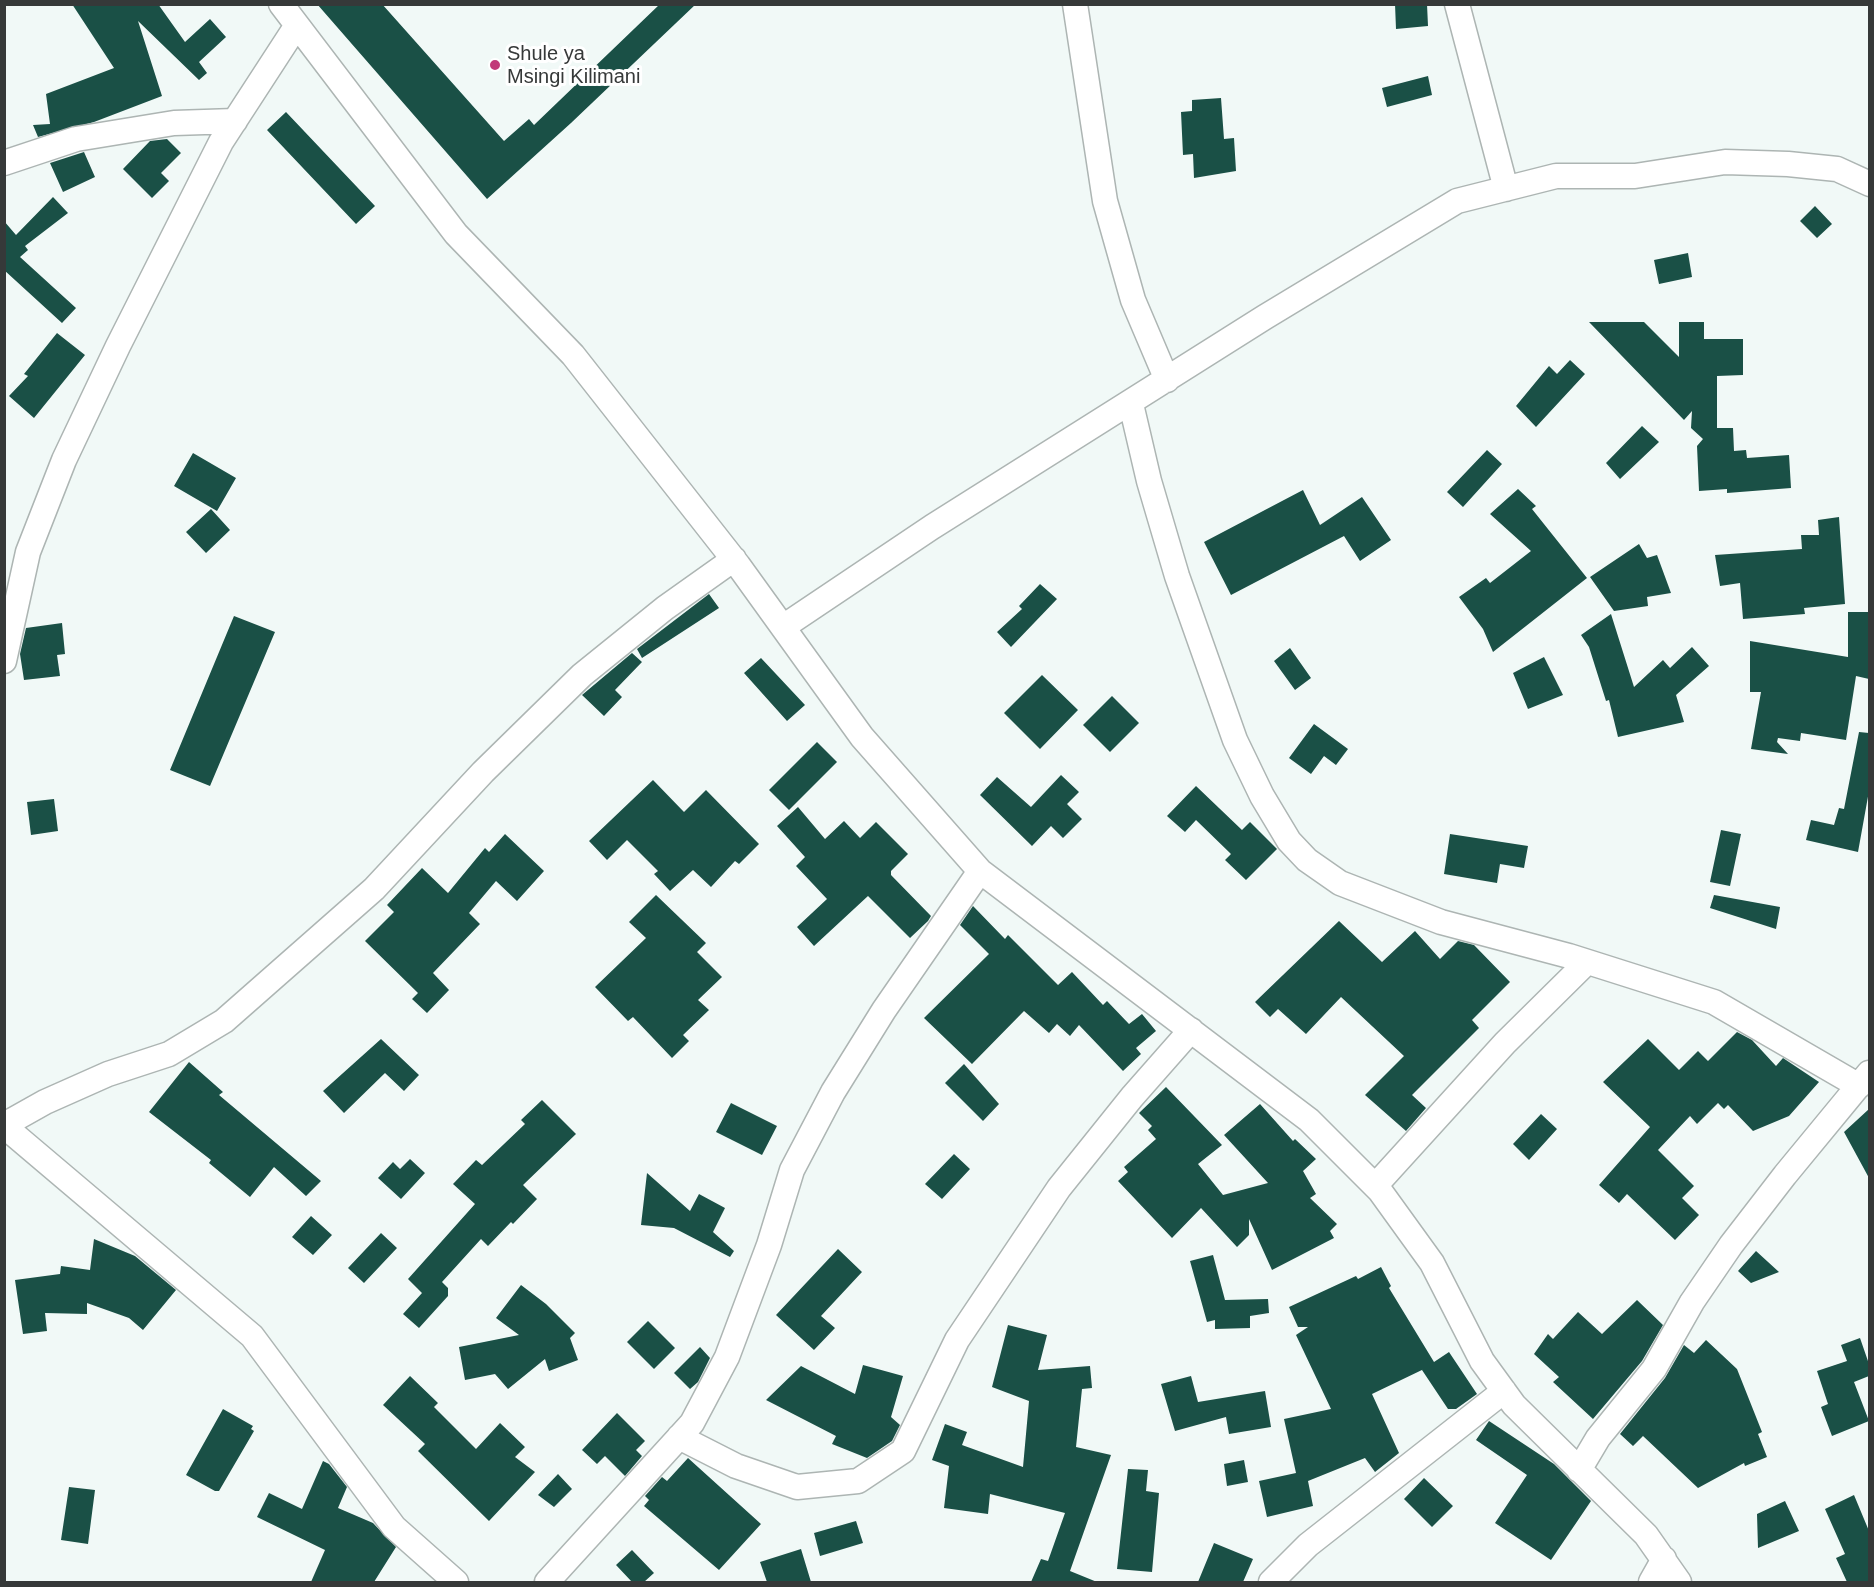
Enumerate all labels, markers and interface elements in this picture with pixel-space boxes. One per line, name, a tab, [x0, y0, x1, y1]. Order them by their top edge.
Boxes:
place label: Shule ya Msingi Kilimani	[507, 42, 640, 89]
marker: Shule ya Msingi Kilimani	[488, 58, 502, 72]

